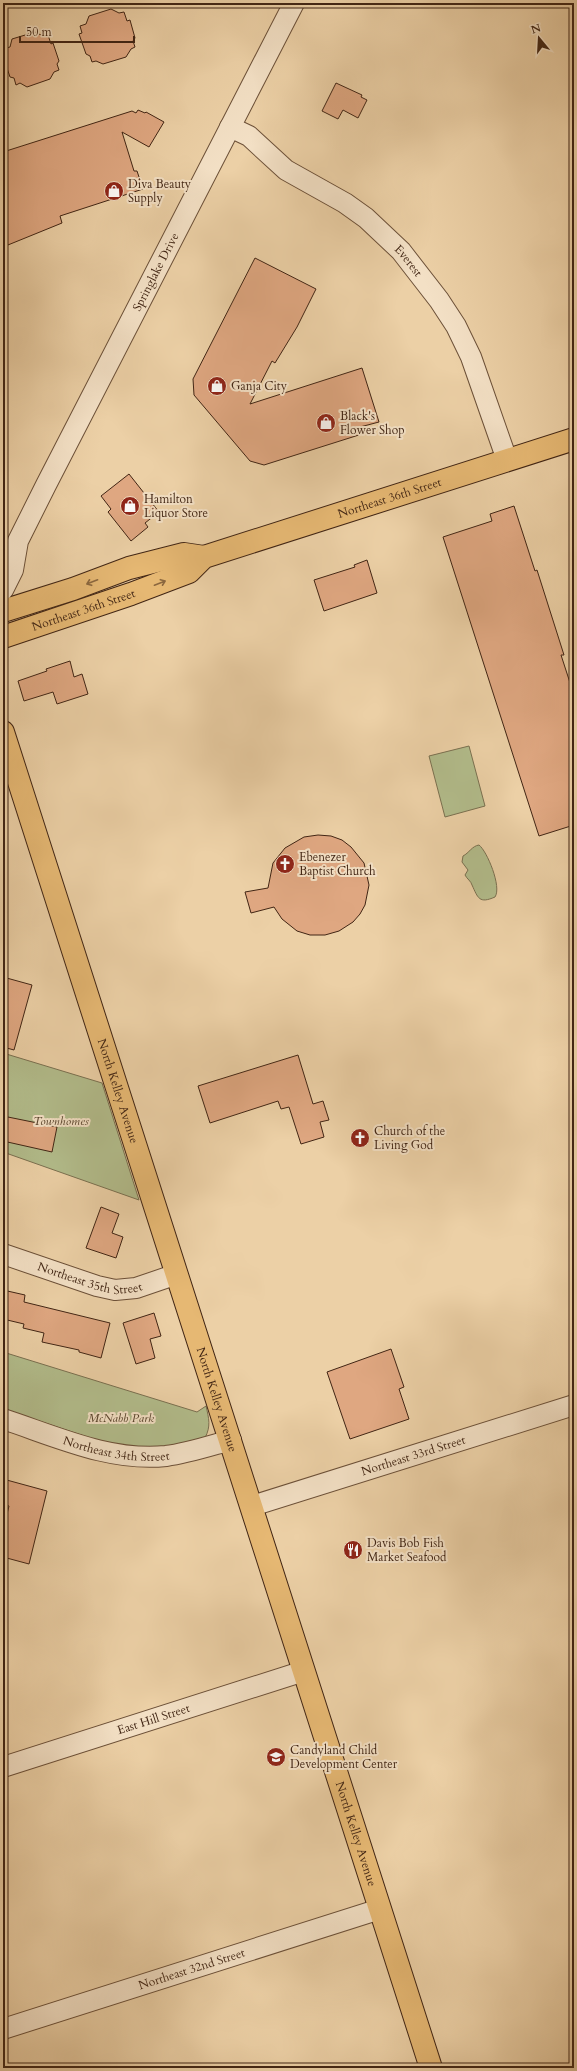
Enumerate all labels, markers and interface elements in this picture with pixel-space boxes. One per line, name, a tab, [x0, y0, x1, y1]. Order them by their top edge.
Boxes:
scale bar	[20, 18, 134, 44]
north arrow	[519, 18, 559, 58]
text: N	[529, 20, 543, 38]
text: 50 m	[26, 24, 53, 40]
place label: Diva Beauty Supply	[128, 176, 192, 206]
shop icon: Diva Beauty Supply	[103, 180, 125, 202]
street label: Springlake Drive	[129, 230, 182, 314]
street label: Everest	[391, 241, 426, 280]
shop icon: Ganja City	[206, 375, 228, 397]
place label: Ganja City	[231, 378, 288, 394]
place label: Black's Flower Shop	[340, 408, 405, 438]
shop icon: Black's Flower Shop	[315, 412, 337, 434]
street label: Northeast 36th Street	[336, 474, 444, 522]
place label: Hamilton Liquor Store	[144, 491, 208, 521]
shop icon: Hamilton Liquor Store	[119, 495, 141, 517]
one-way arrow	[87, 578, 99, 586]
one-way arrow	[154, 579, 166, 587]
street label: Northeast 36th Street	[30, 585, 138, 635]
place label: Ebenezer Baptist Church	[299, 849, 376, 879]
church icon: Ebenezer Baptist Church	[274, 853, 296, 875]
street label: North Kelley Avenue	[94, 1037, 142, 1145]
park label: Townhomes	[33, 1113, 89, 1129]
place label: Church of the Living God	[374, 1123, 445, 1153]
church icon: Church of the Living God	[349, 1127, 371, 1149]
street label: Northeast 35th Street	[35, 1258, 145, 1298]
street label: North Kelley Avenue	[193, 1345, 241, 1454]
park label: McNabb Park	[88, 1410, 154, 1426]
street label: Northeast 33rd Street	[359, 1431, 468, 1479]
street label: Northeast 34th Street	[61, 1432, 171, 1465]
place label: Davis Bob Fish Market Seafood	[367, 1535, 447, 1565]
restaurant icon: Davis Bob Fish Market Seafood	[342, 1539, 364, 1561]
street label: East Hill Street	[115, 1700, 192, 1738]
place label: Candyland Child Development Center	[290, 1742, 398, 1772]
school or university icon: Candyland Child Development Center	[265, 1746, 287, 1768]
street label: North Kelley Avenue	[332, 1779, 380, 1888]
street label: Northeast 32nd Street	[136, 1944, 247, 1993]

